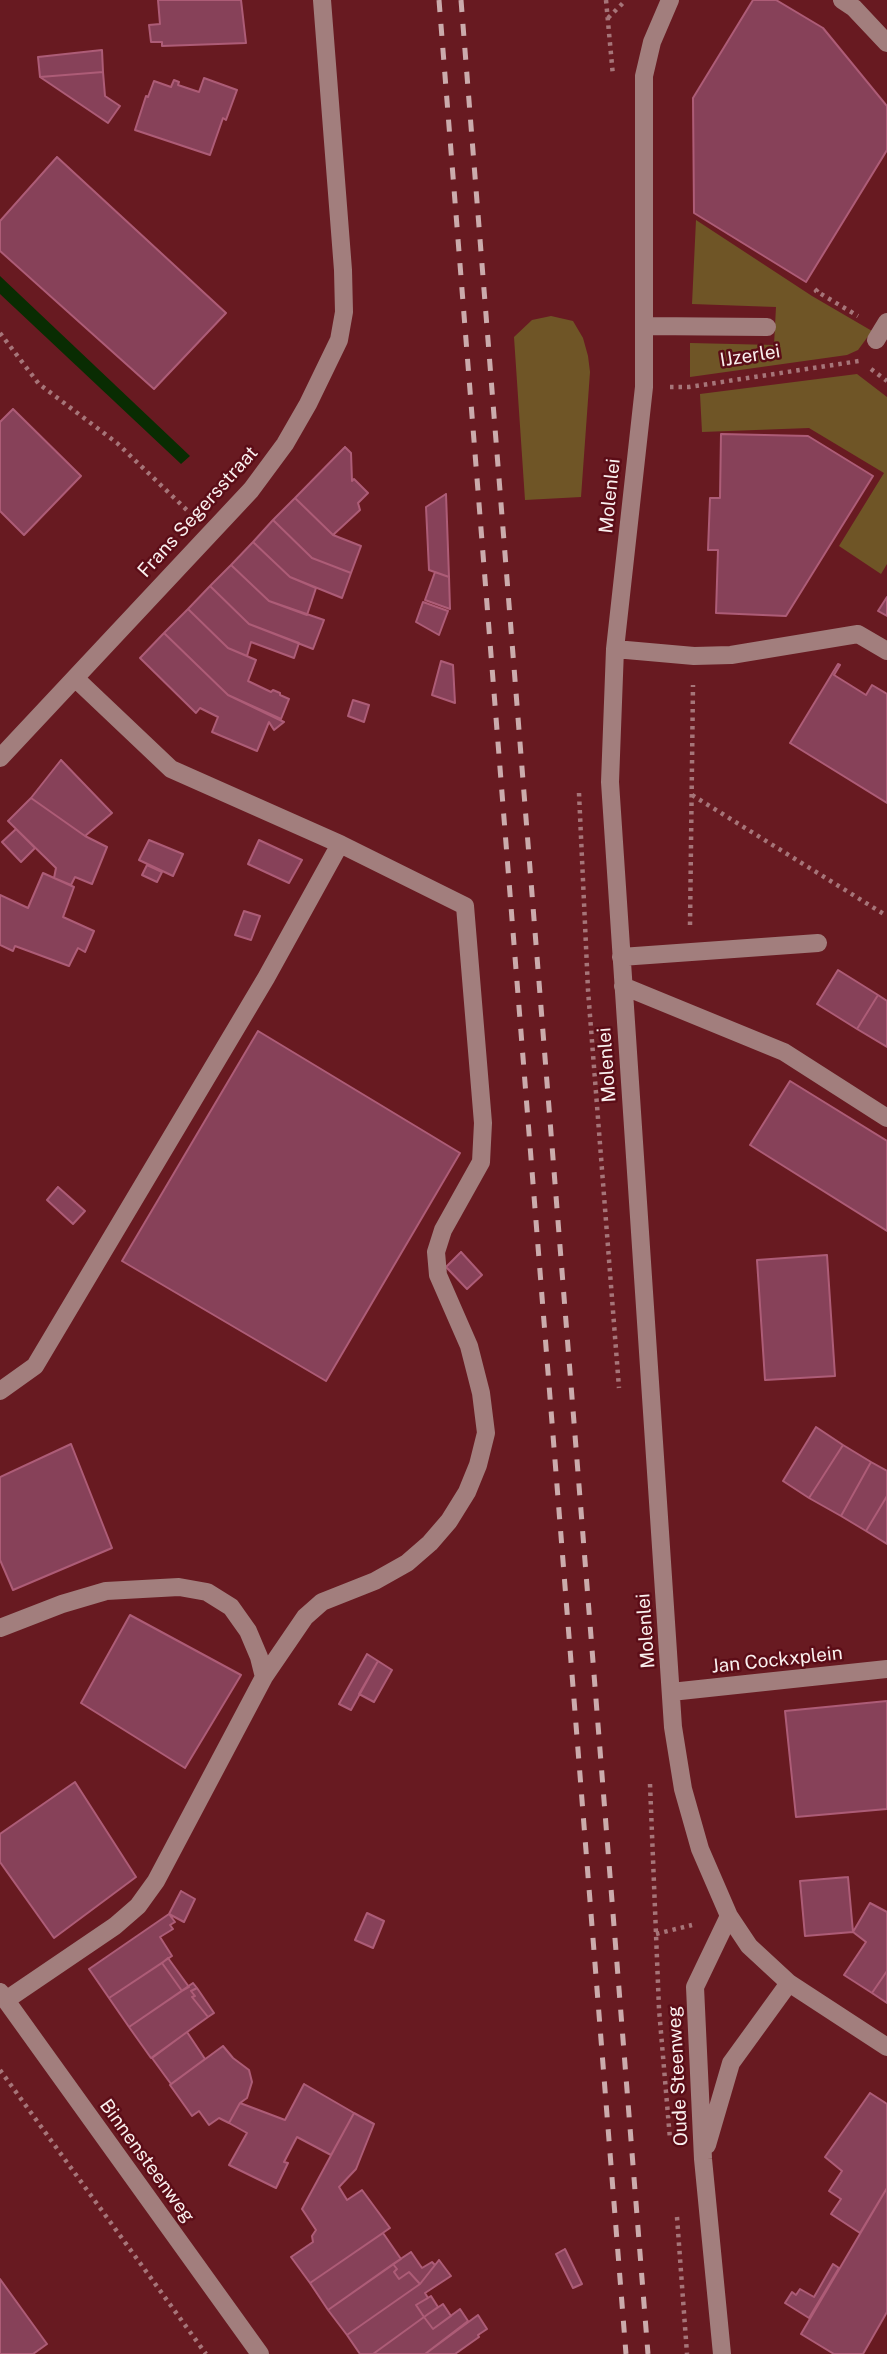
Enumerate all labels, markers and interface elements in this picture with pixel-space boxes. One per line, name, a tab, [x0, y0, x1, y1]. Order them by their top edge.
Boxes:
street label: IJzerlei	[718, 340, 782, 372]
street label: Frans Segersstraat	[133, 442, 263, 582]
street label: Molenlei	[595, 457, 625, 535]
street label: Molenlei	[593, 1027, 621, 1103]
street label: Molenlei	[632, 1593, 660, 1669]
street label: Jan Cockxplein	[710, 1642, 844, 1678]
street label: Oude Steenweg	[663, 2005, 693, 2147]
street label: Binnensteenweg	[95, 2095, 199, 2227]

